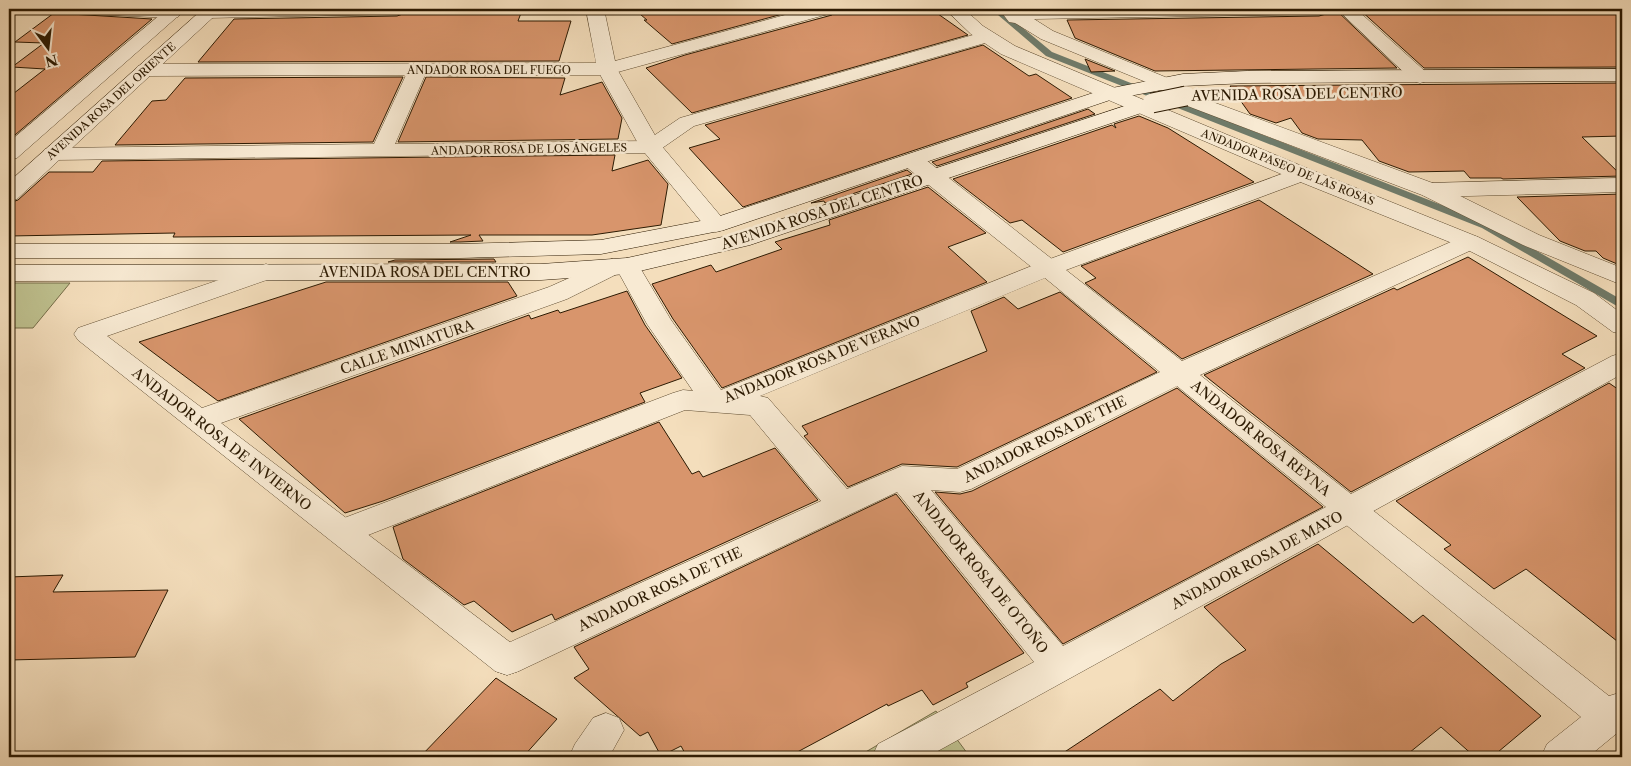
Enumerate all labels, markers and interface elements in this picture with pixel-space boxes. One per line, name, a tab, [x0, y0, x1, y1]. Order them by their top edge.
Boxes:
north arrow	[22, 22, 72, 72]
street label: AVENIDA ROSA DEL ORIENTE	[43, 39, 179, 163]
street label: ANDADOR ROSA DEL FUEGO	[406, 63, 571, 77]
street label: AVENIDA ROSA DEL CENTRO	[1190, 83, 1403, 105]
street label: ANDADOR PASEO DE LAS ROSAS	[1198, 125, 1377, 208]
street label: ANDADOR ROSA DE LOS ÁNGELES	[430, 140, 627, 158]
street label: AVENIDA ROSA DEL CENTRO	[718, 171, 925, 254]
street label: AVENIDA ROSA DEL CENTRO	[318, 263, 531, 281]
street label: ANDADOR ROSA DE VERANO	[720, 311, 923, 407]
street label: CALLE MINIATURA	[338, 315, 477, 378]
street label: ANDADOR ROSA DE INVIERNO	[128, 363, 315, 515]
street label: ANDADOR ROSA REYNA	[1187, 375, 1335, 500]
street label: ANDADOR ROSA DE THE	[960, 392, 1129, 487]
street label: ANDADOR ROSA DE OTOÑO	[909, 486, 1053, 657]
street label: ANDADOR ROSA DE MAYO	[1167, 507, 1346, 613]
street label: ANDADOR ROSA DE THE	[574, 543, 745, 635]

